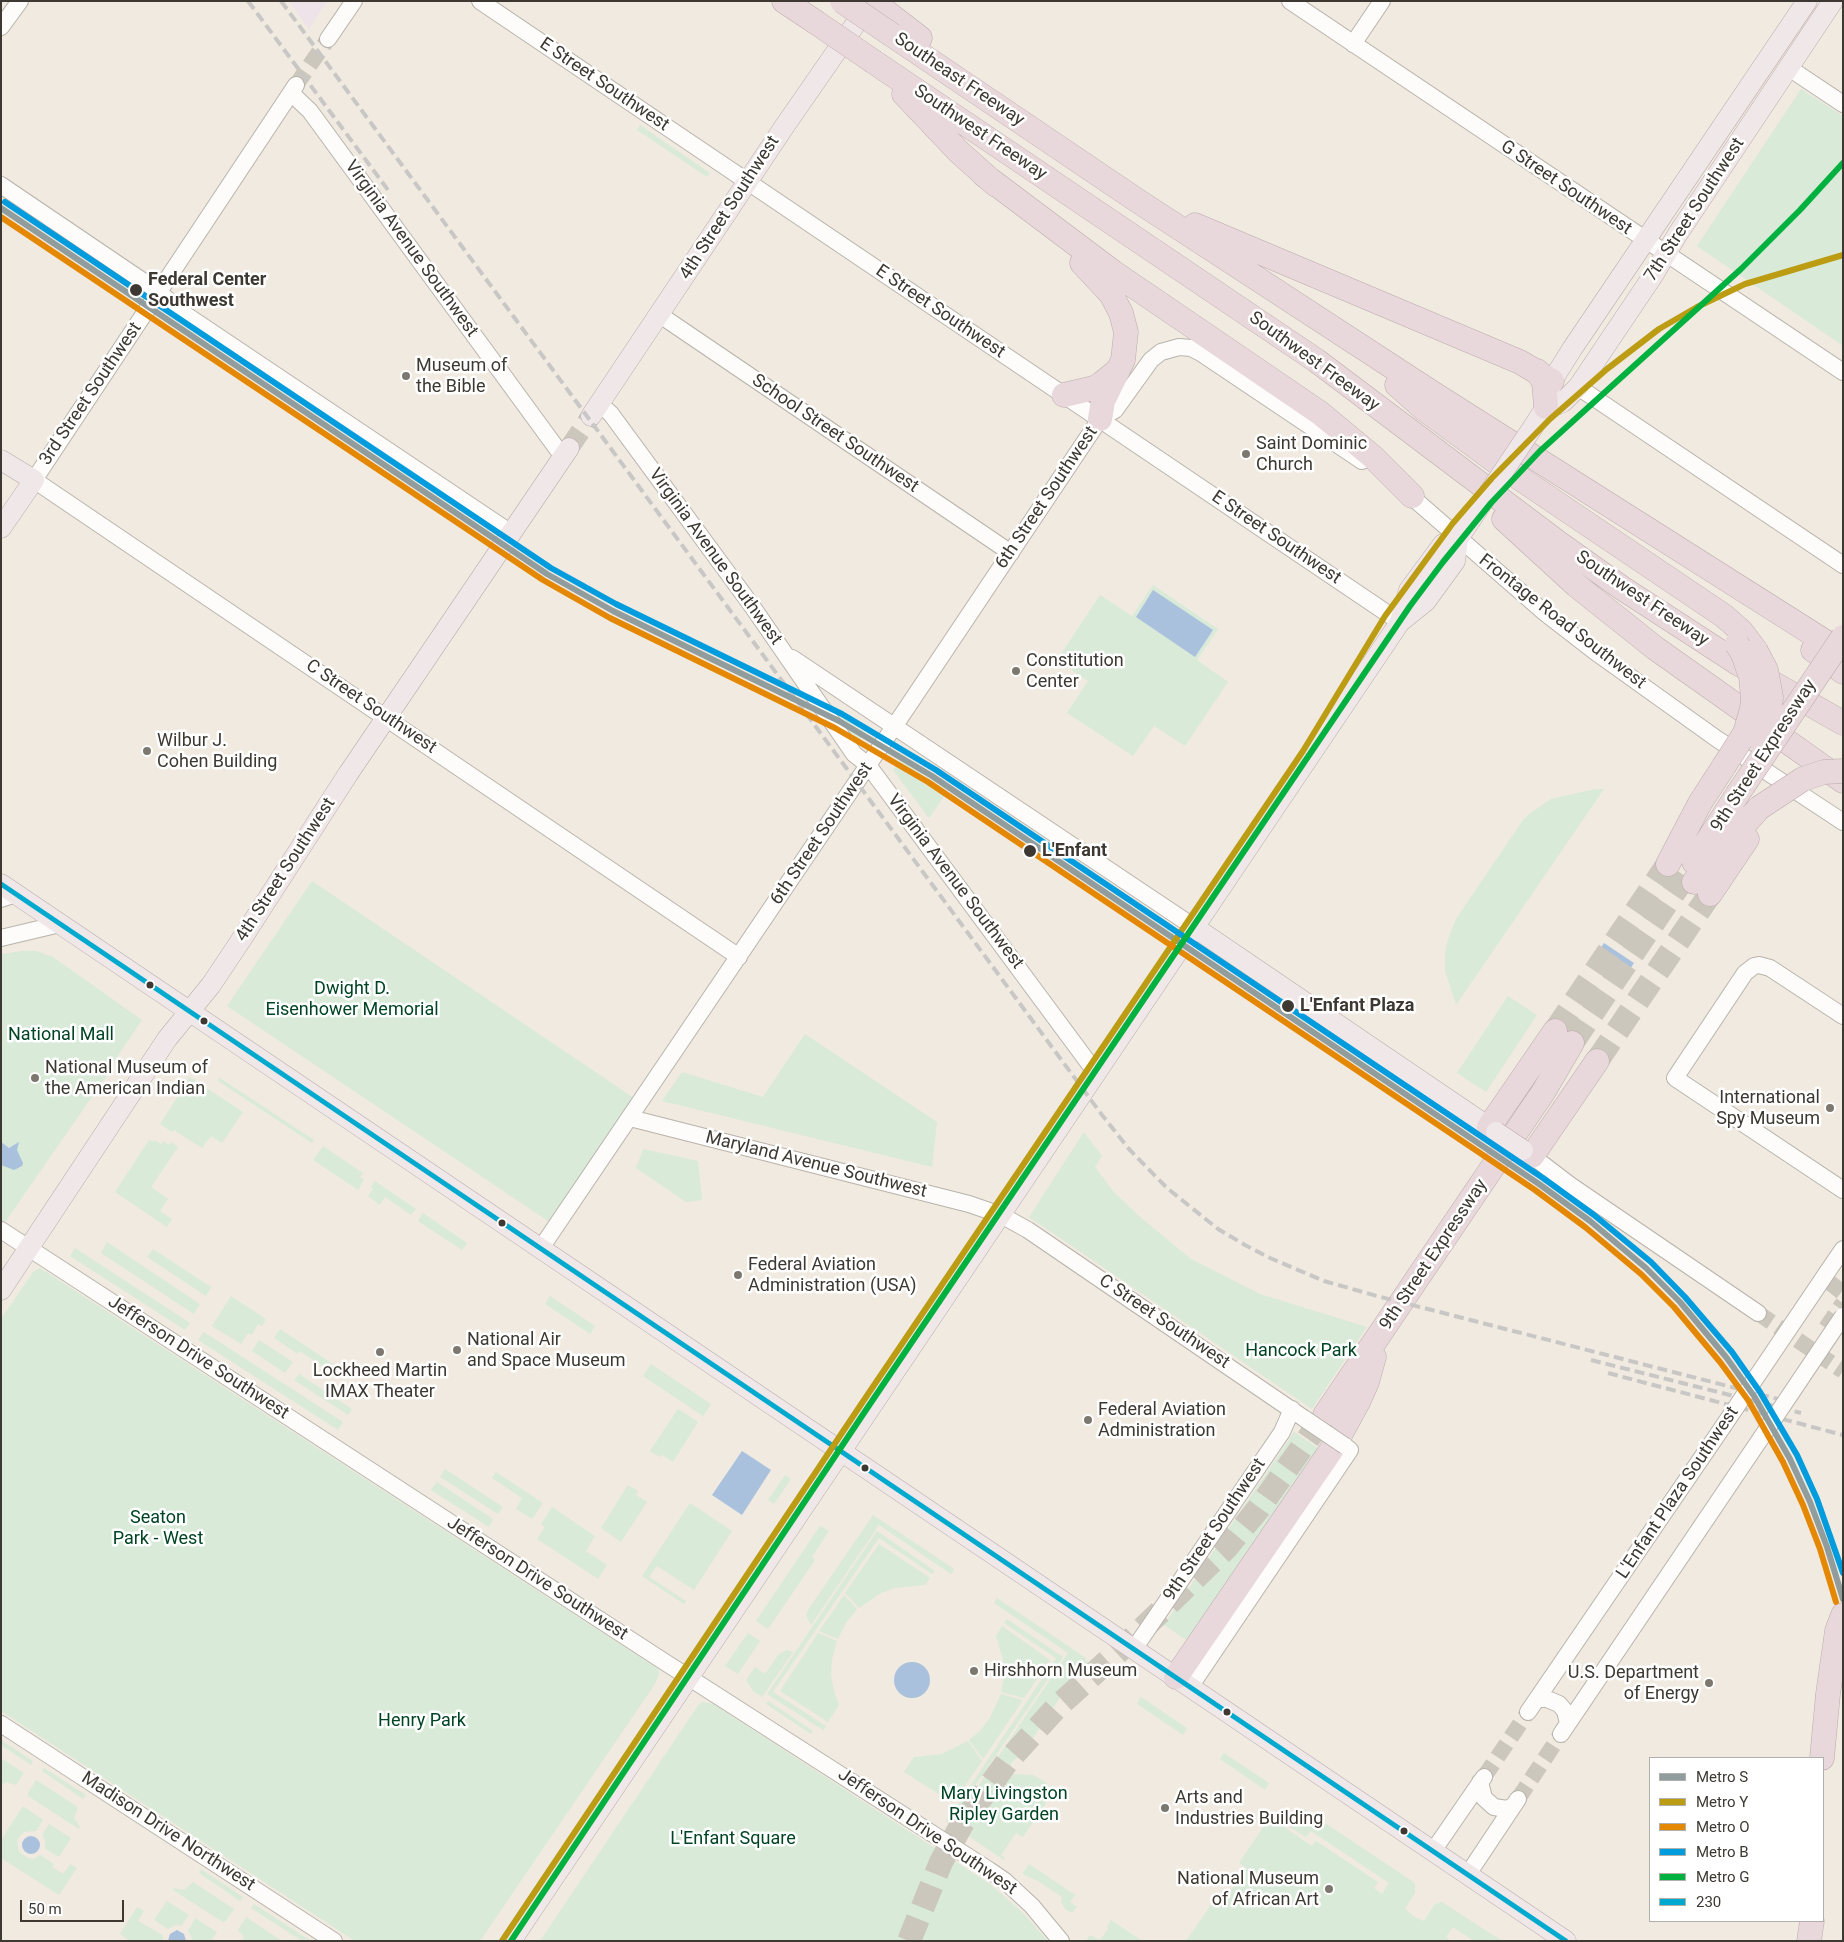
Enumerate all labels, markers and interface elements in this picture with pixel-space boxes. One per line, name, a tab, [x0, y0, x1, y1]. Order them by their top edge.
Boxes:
street label: Southeast Freeway	[890, 29, 1028, 131]
street label: E Street Southwest	[535, 34, 673, 136]
street label: Southwest Freeway	[909, 80, 1051, 186]
street label: 4th Street Southwest	[675, 132, 785, 284]
street label: 7th Street Southwest	[1640, 134, 1750, 286]
street label: G Street Southwest	[1496, 136, 1636, 240]
street label: Virginia Avenue Southwest	[340, 156, 482, 342]
street label: E Street Southwest	[871, 261, 1009, 363]
place label: Federal Center Southwest	[148, 269, 266, 312]
marker: Federal Center Southwest	[128, 282, 144, 298]
street label: Southwest Freeway	[1245, 307, 1383, 417]
street label: 3rd Street Southwest	[35, 319, 147, 469]
place label: Museum of the Bible	[416, 355, 507, 398]
marker: Museum of the Bible	[400, 370, 412, 382]
street label: School Street Southwest	[748, 370, 922, 498]
street label: 6th Street Southwest	[991, 423, 1103, 573]
place label: Saint Dominic Church	[1256, 433, 1367, 476]
marker: Saint Dominic Church	[1240, 448, 1252, 460]
street label: Virginia Avenue Southwest	[644, 464, 786, 650]
street label: E Street Southwest	[1207, 487, 1345, 589]
street label: Southwest Freeway	[1571, 546, 1713, 652]
street label: Frontage Road Southwest	[1474, 550, 1650, 694]
place label: Constitution Center	[1026, 650, 1124, 692]
street label: C Street Southwest	[302, 655, 440, 759]
marker: Constitution Center	[1010, 665, 1022, 677]
street label: 9th Street Expressway	[1707, 676, 1821, 836]
place label: Wilbur J. Cohen Building	[157, 730, 277, 772]
marker: Wilbur J. Cohen Building	[141, 745, 153, 757]
street label: 6th Street Southwest	[766, 759, 878, 909]
street label: Virginia Avenue Southwest	[882, 790, 1028, 974]
street label: 4th Street Southwest	[231, 794, 341, 946]
place label: L'Enfant	[1042, 840, 1107, 862]
marker: L'Enfant	[1022, 843, 1038, 859]
park label: Dwight D. Eisenhower Memorial	[265, 978, 439, 1021]
unlabelled marker	[145, 980, 155, 990]
place label: L'Enfant Plaza	[1300, 995, 1414, 1017]
marker: L'Enfant Plaza	[1280, 998, 1296, 1014]
unlabelled marker	[199, 1016, 209, 1026]
park label: National Mall	[8, 1024, 114, 1046]
place label: National Museum of the American Indian	[45, 1057, 208, 1100]
marker: National Museum of the American Indian	[29, 1072, 41, 1084]
place label: International Spy Museum	[1716, 1087, 1820, 1130]
marker: International Spy Museum	[1824, 1102, 1836, 1114]
street label: Maryland Avenue Southwest	[703, 1127, 929, 1203]
street label: 9th Street Expressway	[1375, 1175, 1493, 1335]
unlabelled marker	[497, 1218, 507, 1228]
place label: Federal Aviation Administration (USA)	[748, 1254, 917, 1296]
marker: Federal Aviation Administration (USA)	[732, 1269, 744, 1281]
street label: C Street Southwest	[1095, 1270, 1233, 1374]
street label: Jefferson Drive Southwest	[104, 1291, 292, 1425]
place label: National Air and Space Museum	[467, 1329, 626, 1372]
park label: Hancock Park	[1245, 1340, 1357, 1362]
marker: National Air and Space Museum	[451, 1344, 463, 1356]
marker: Lockheed Martin IMAX Theater	[374, 1346, 386, 1358]
place label: Lockheed Martin IMAX Theater	[313, 1360, 447, 1402]
place label: Federal Aviation Administration	[1098, 1399, 1226, 1442]
street label: L'Enfant Plaza Southwest	[1612, 1403, 1744, 1583]
marker: Federal Aviation Administration	[1082, 1414, 1094, 1426]
street label: 9th Street Southwest	[1159, 1455, 1271, 1605]
unlabelled marker	[860, 1463, 870, 1473]
park label: Seaton Park - West	[113, 1507, 203, 1550]
street label: Jefferson Drive Southwest	[443, 1512, 631, 1646]
place label: Hirshhorn Museum	[984, 1660, 1137, 1682]
place label: U.S. Department of Energy	[1568, 1662, 1699, 1705]
marker: Hirshhorn Museum	[968, 1665, 980, 1677]
marker: U.S. Department of Energy	[1703, 1677, 1715, 1689]
unlabelled marker	[1222, 1707, 1232, 1717]
park label: Henry Park	[378, 1710, 466, 1732]
legend	[1649, 1757, 1824, 1922]
street label: Jefferson Drive Southwest	[833, 1764, 1021, 1900]
street label: Madison Drive Northwest	[77, 1768, 259, 1896]
text: Metro S	[1696, 1768, 1748, 1786]
park label: Mary Livingston Ripley Garden	[940, 1783, 1068, 1826]
place label: Arts and Industries Building	[1175, 1787, 1323, 1830]
text: Metro Y	[1696, 1793, 1748, 1811]
marker: Arts and Industries Building	[1159, 1802, 1171, 1814]
text: Metro O	[1696, 1818, 1750, 1836]
unlabelled marker	[1399, 1826, 1409, 1836]
park label: L'Enfant Square	[670, 1828, 796, 1850]
text: Metro B	[1696, 1843, 1749, 1861]
place label: National Museum of African Art	[1177, 1868, 1319, 1910]
text: Metro G	[1696, 1868, 1749, 1886]
marker: National Museum of African Art	[1323, 1883, 1335, 1895]
scale bar	[22, 1890, 126, 1922]
text: 230	[1696, 1893, 1721, 1911]
text: 50 m	[28, 1900, 62, 1918]

